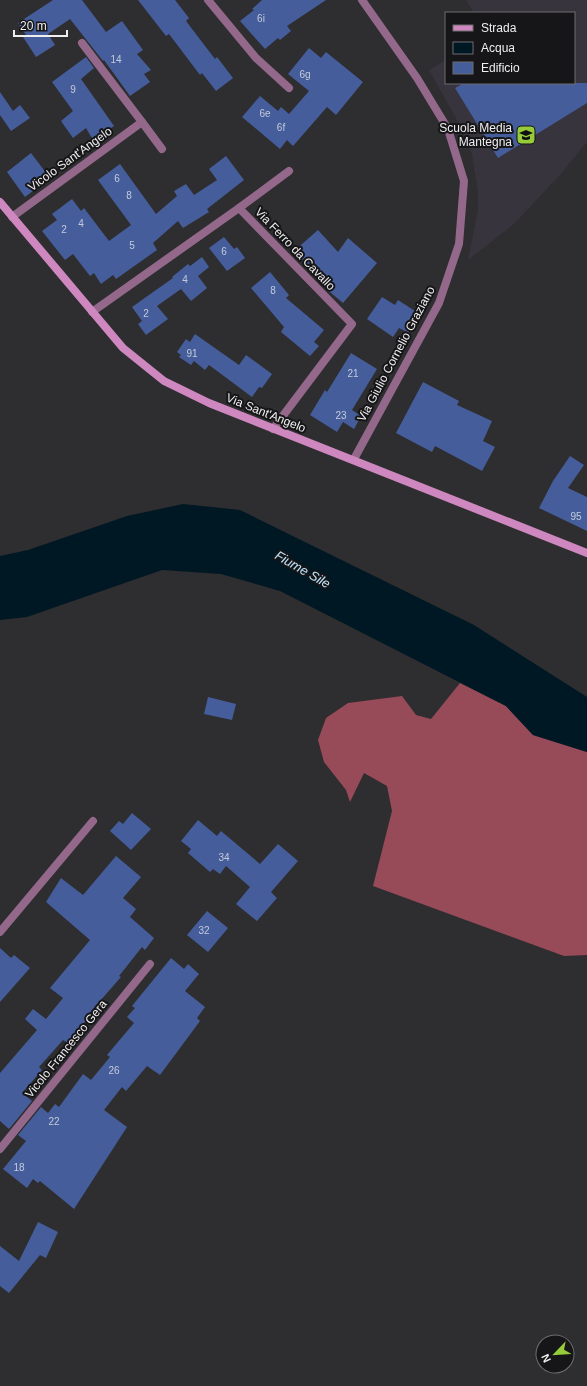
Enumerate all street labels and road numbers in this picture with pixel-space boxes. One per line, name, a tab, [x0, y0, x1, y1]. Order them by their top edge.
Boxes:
street label: Vicolo Sant'Angelo	[25, 124, 115, 194]
street label: Via Ferro da Cavallo	[252, 205, 338, 293]
street label: Via Giulio Cornelio Graziano	[354, 284, 438, 424]
street label: Via Sant'Angelo	[224, 391, 308, 435]
street label: Vicolo Francesco Gera	[22, 997, 110, 1101]

